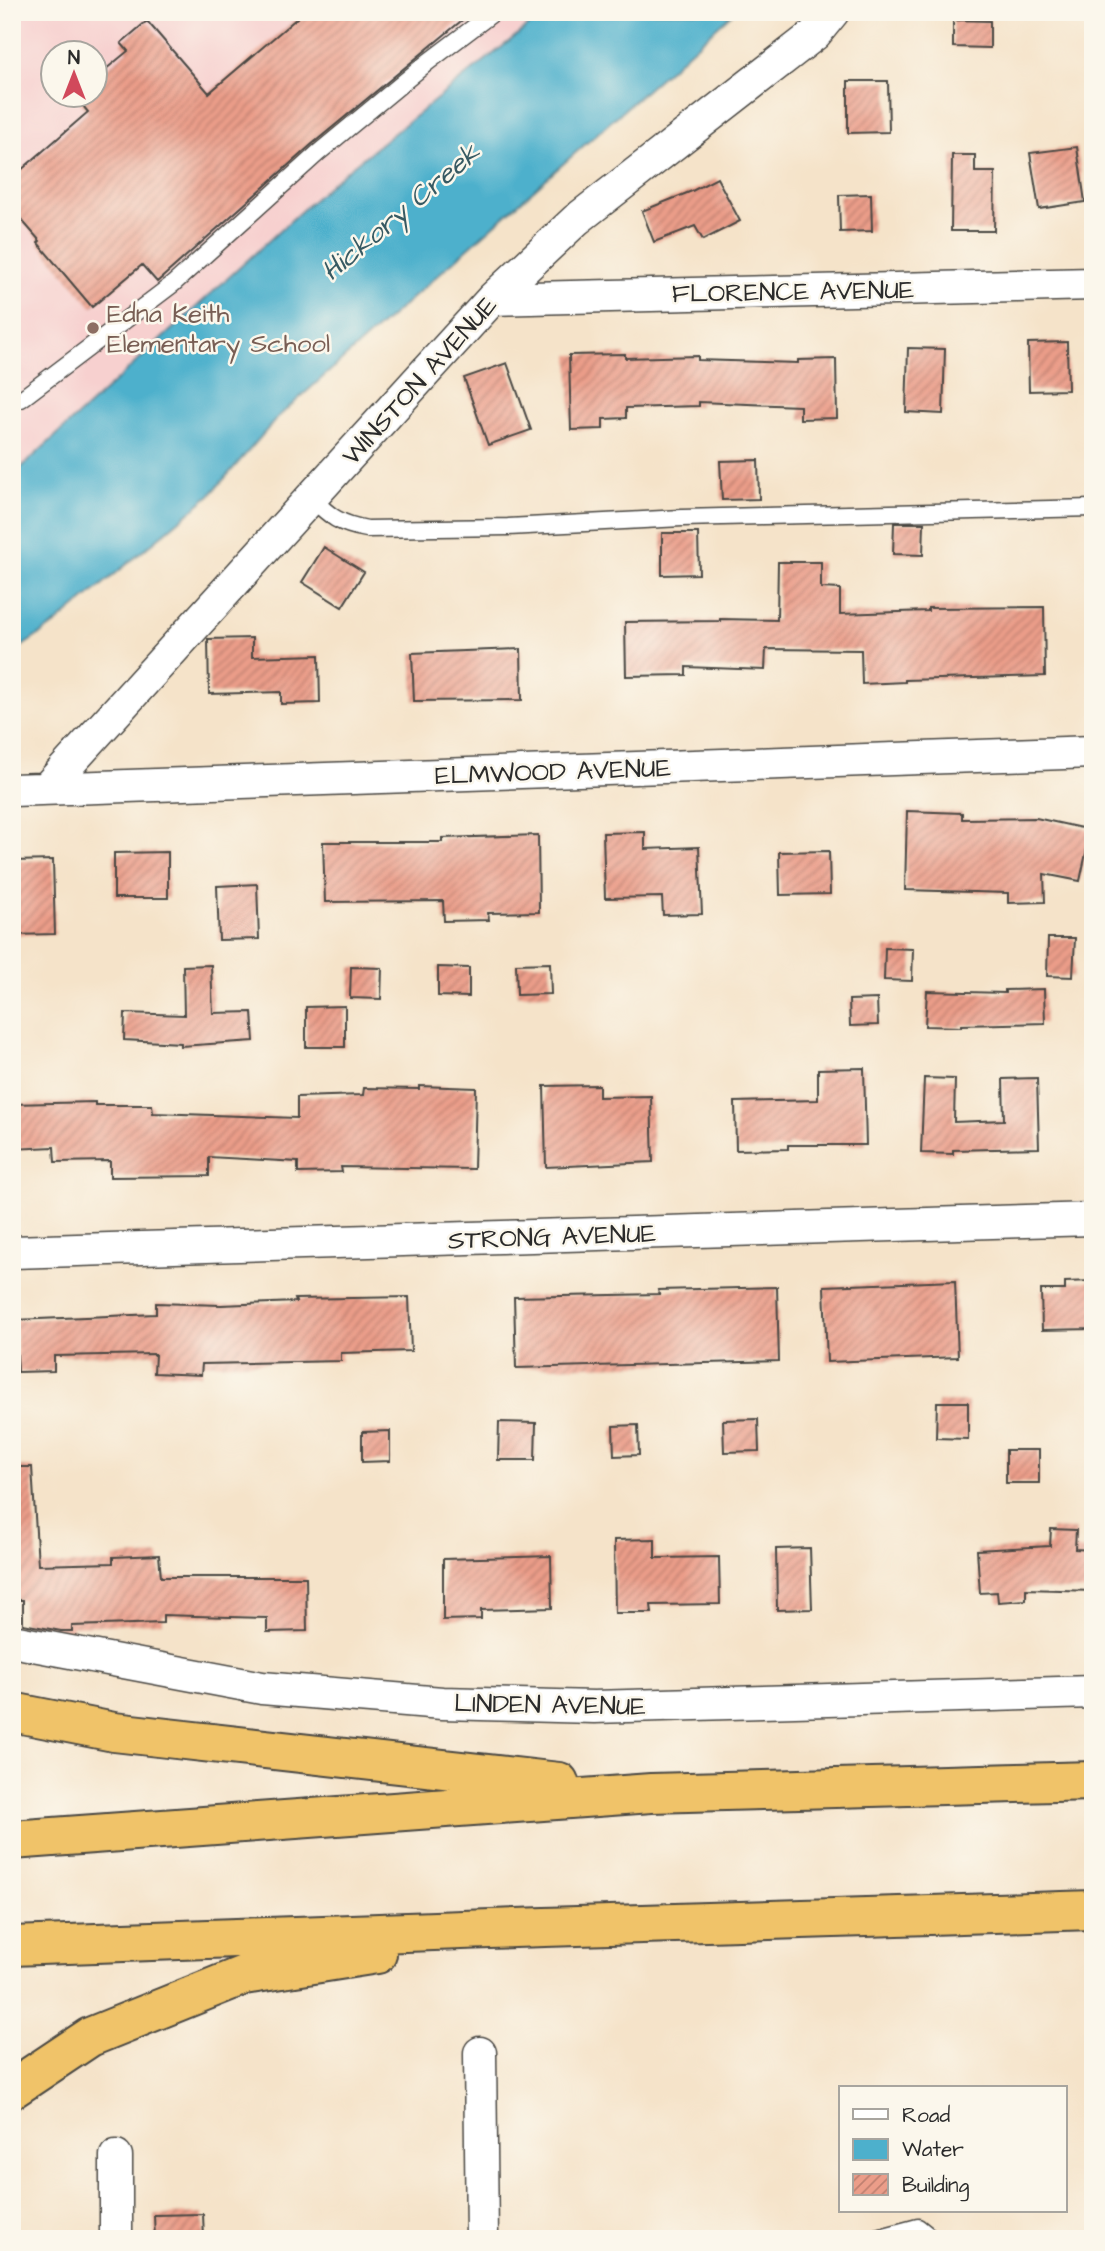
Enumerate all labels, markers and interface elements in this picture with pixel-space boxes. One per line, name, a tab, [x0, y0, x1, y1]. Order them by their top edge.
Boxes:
north arrow	[38, 38, 108, 108]
text: N	[68, 45, 80, 72]
water label: Hickory Creek	[313, 133, 490, 291]
street label: FLORENCE AVENUE	[671, 272, 915, 312]
street label: WINSTON AVENUE	[334, 288, 506, 473]
place label: Edna Keith Elementary School	[107, 296, 330, 364]
marker: Edna Keith Elementary School	[85, 320, 101, 336]
street label: ELMWOOD AVENUE	[434, 750, 672, 794]
street label: STRONG AVENUE	[447, 1215, 657, 1259]
street label: LINDEN AVENUE	[454, 1685, 646, 1725]
legend	[839, 2086, 1066, 2212]
text: Road	[902, 2101, 950, 2130]
text: Water	[902, 2135, 964, 2164]
text: Building	[902, 2171, 970, 2202]

